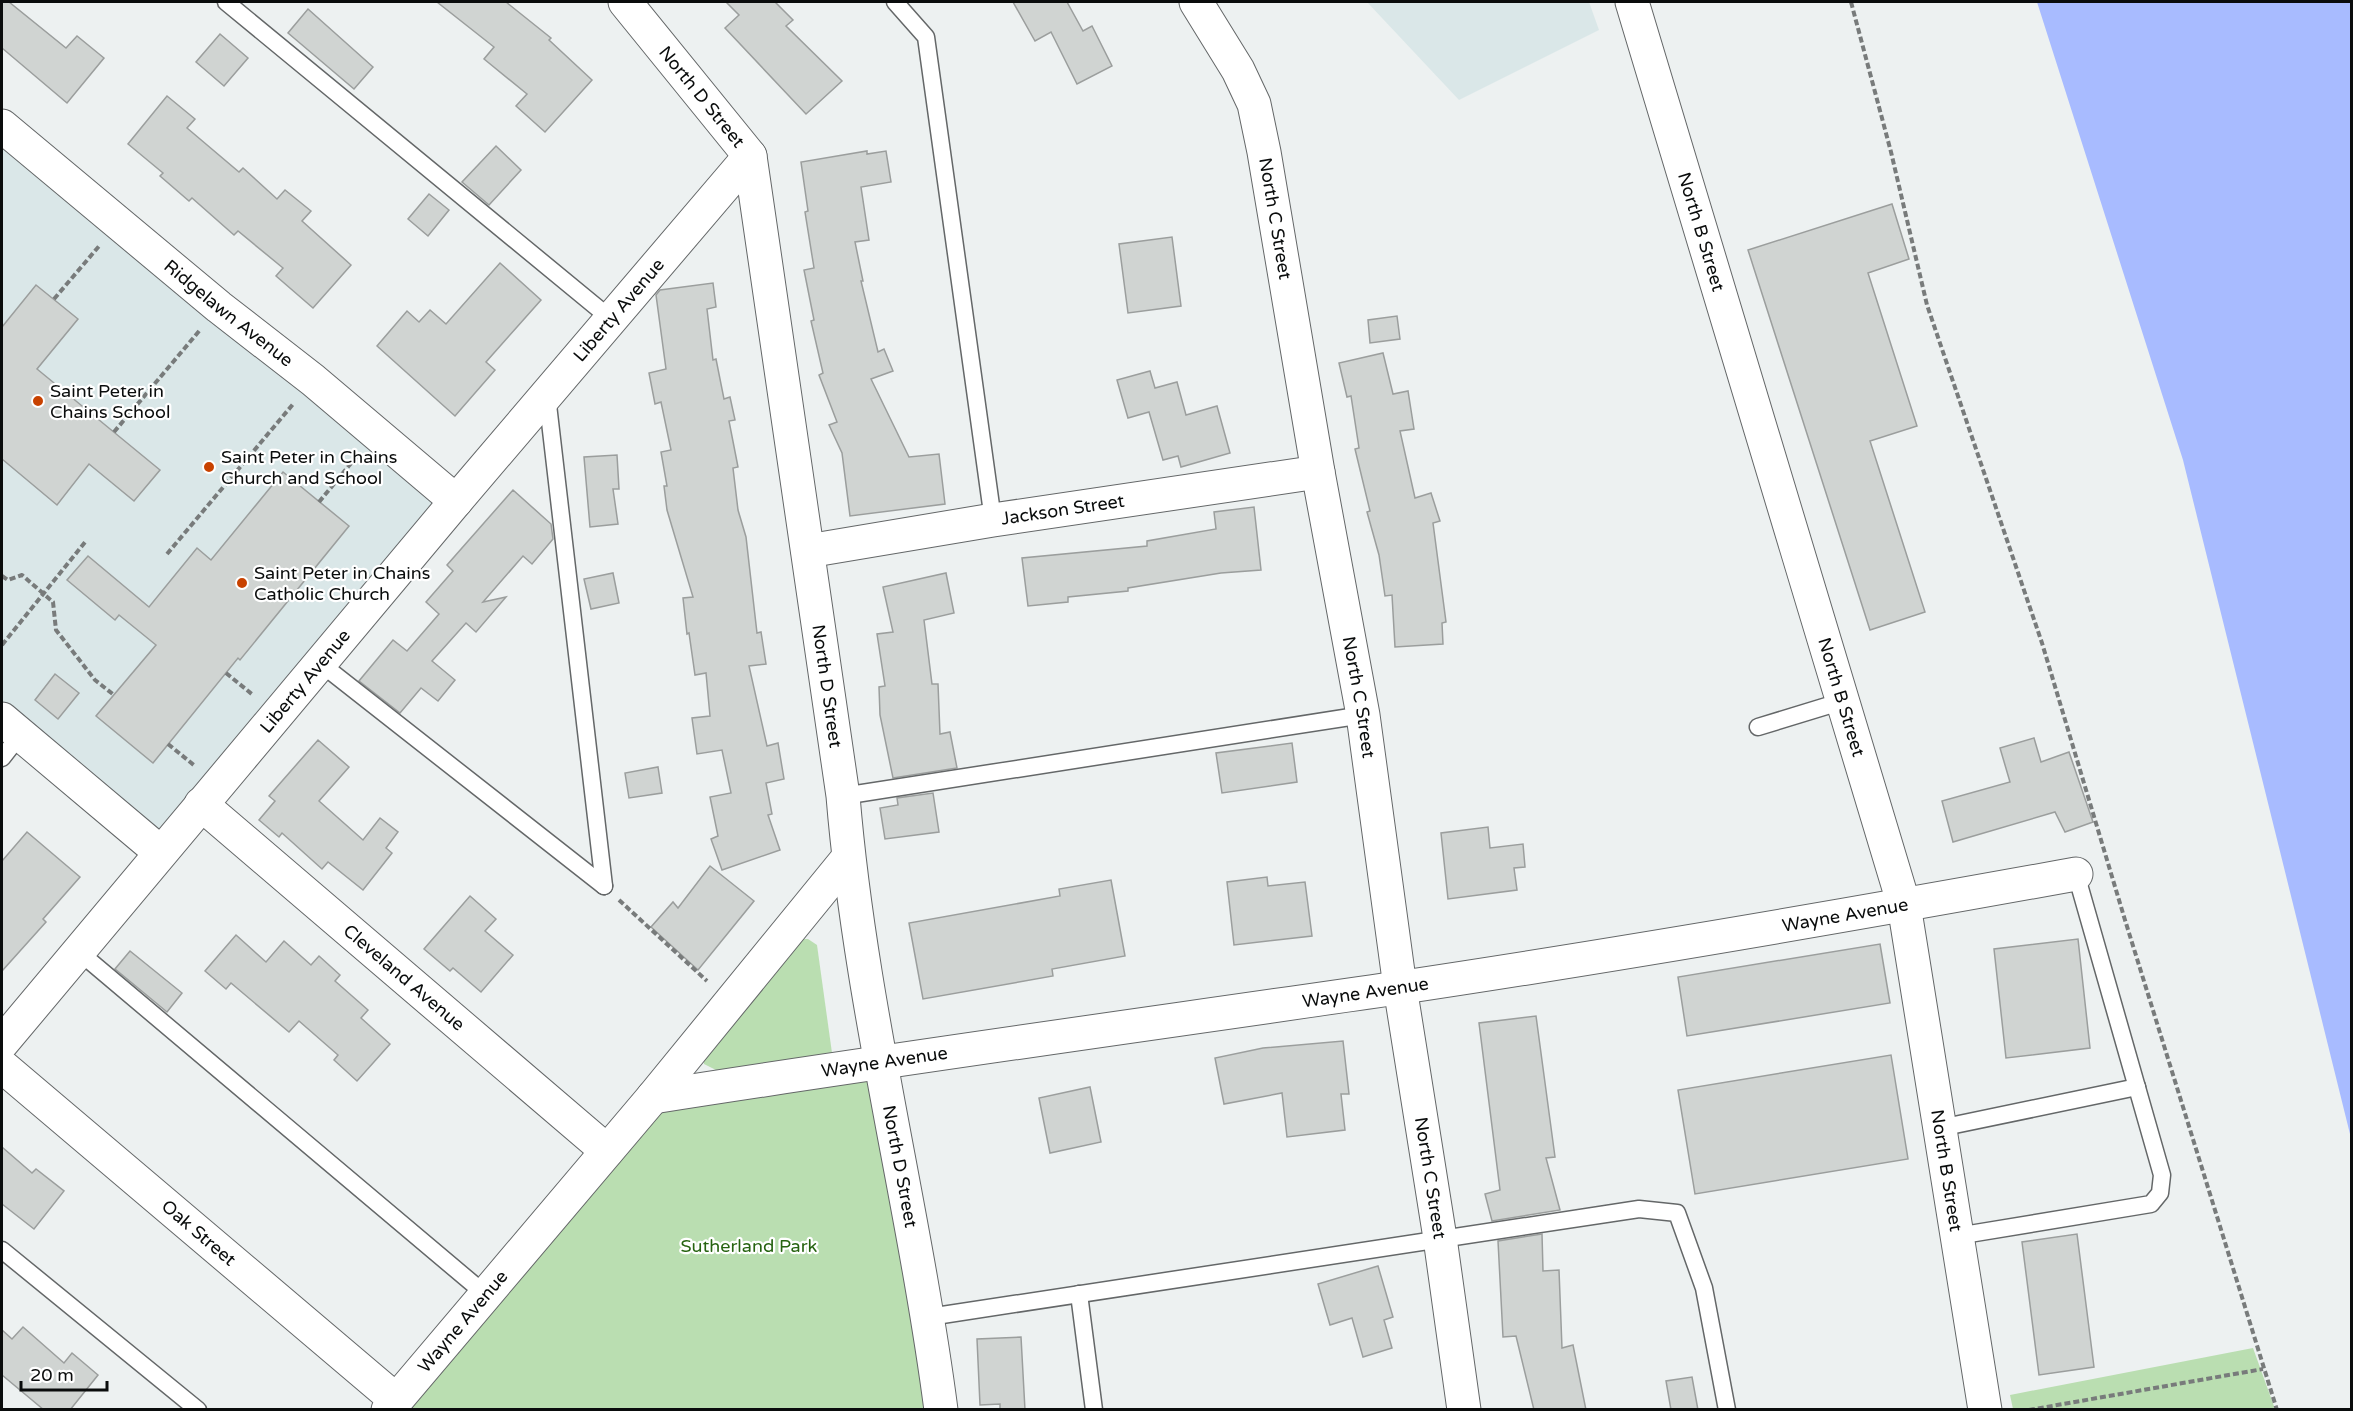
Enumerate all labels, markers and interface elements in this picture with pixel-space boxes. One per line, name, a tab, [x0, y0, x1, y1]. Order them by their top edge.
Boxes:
street label: North D Street	[654, 42, 750, 152]
street label: North C Street	[1254, 156, 1296, 281]
street label: North B Street	[1673, 170, 1730, 294]
street label: Liberty Avenue	[569, 254, 669, 366]
street label: Ridgelawn Avenue	[160, 255, 298, 371]
place label: Saint Peter in Chains School	[50, 380, 170, 423]
marker: Saint Peter in Chains School	[31, 394, 45, 408]
place label: Saint Peter in Chains Church and School	[221, 446, 397, 489]
marker: Saint Peter in Chains Church and School	[202, 460, 216, 474]
street label: Jackson Street	[999, 490, 1126, 530]
place label: Saint Peter in Chains Catholic Church	[254, 562, 430, 605]
marker: Saint Peter in Chains Catholic Church	[235, 576, 249, 590]
street label: North D Street	[807, 623, 847, 749]
street label: Liberty Avenue	[255, 625, 355, 738]
street label: North C Street	[1338, 634, 1380, 760]
street label: North B Street	[1813, 635, 1870, 759]
street label: Wayne Avenue	[1780, 893, 1910, 937]
street label: Cleveland Avenue	[339, 919, 469, 1035]
street label: Wayne Avenue	[1301, 972, 1430, 1013]
street label: Wayne Avenue	[820, 1042, 949, 1082]
street label: North D Street	[878, 1103, 922, 1230]
street label: North B Street	[1926, 1108, 1967, 1233]
street label: North C Street	[1410, 1115, 1451, 1241]
street label: Oak Street	[157, 1195, 241, 1271]
park label: Sutherland Park	[681, 1235, 818, 1257]
street label: Wayne Avenue	[413, 1266, 513, 1377]
scale bar	[21, 1354, 106, 1392]
text: 20 m	[30, 1364, 74, 1386]

